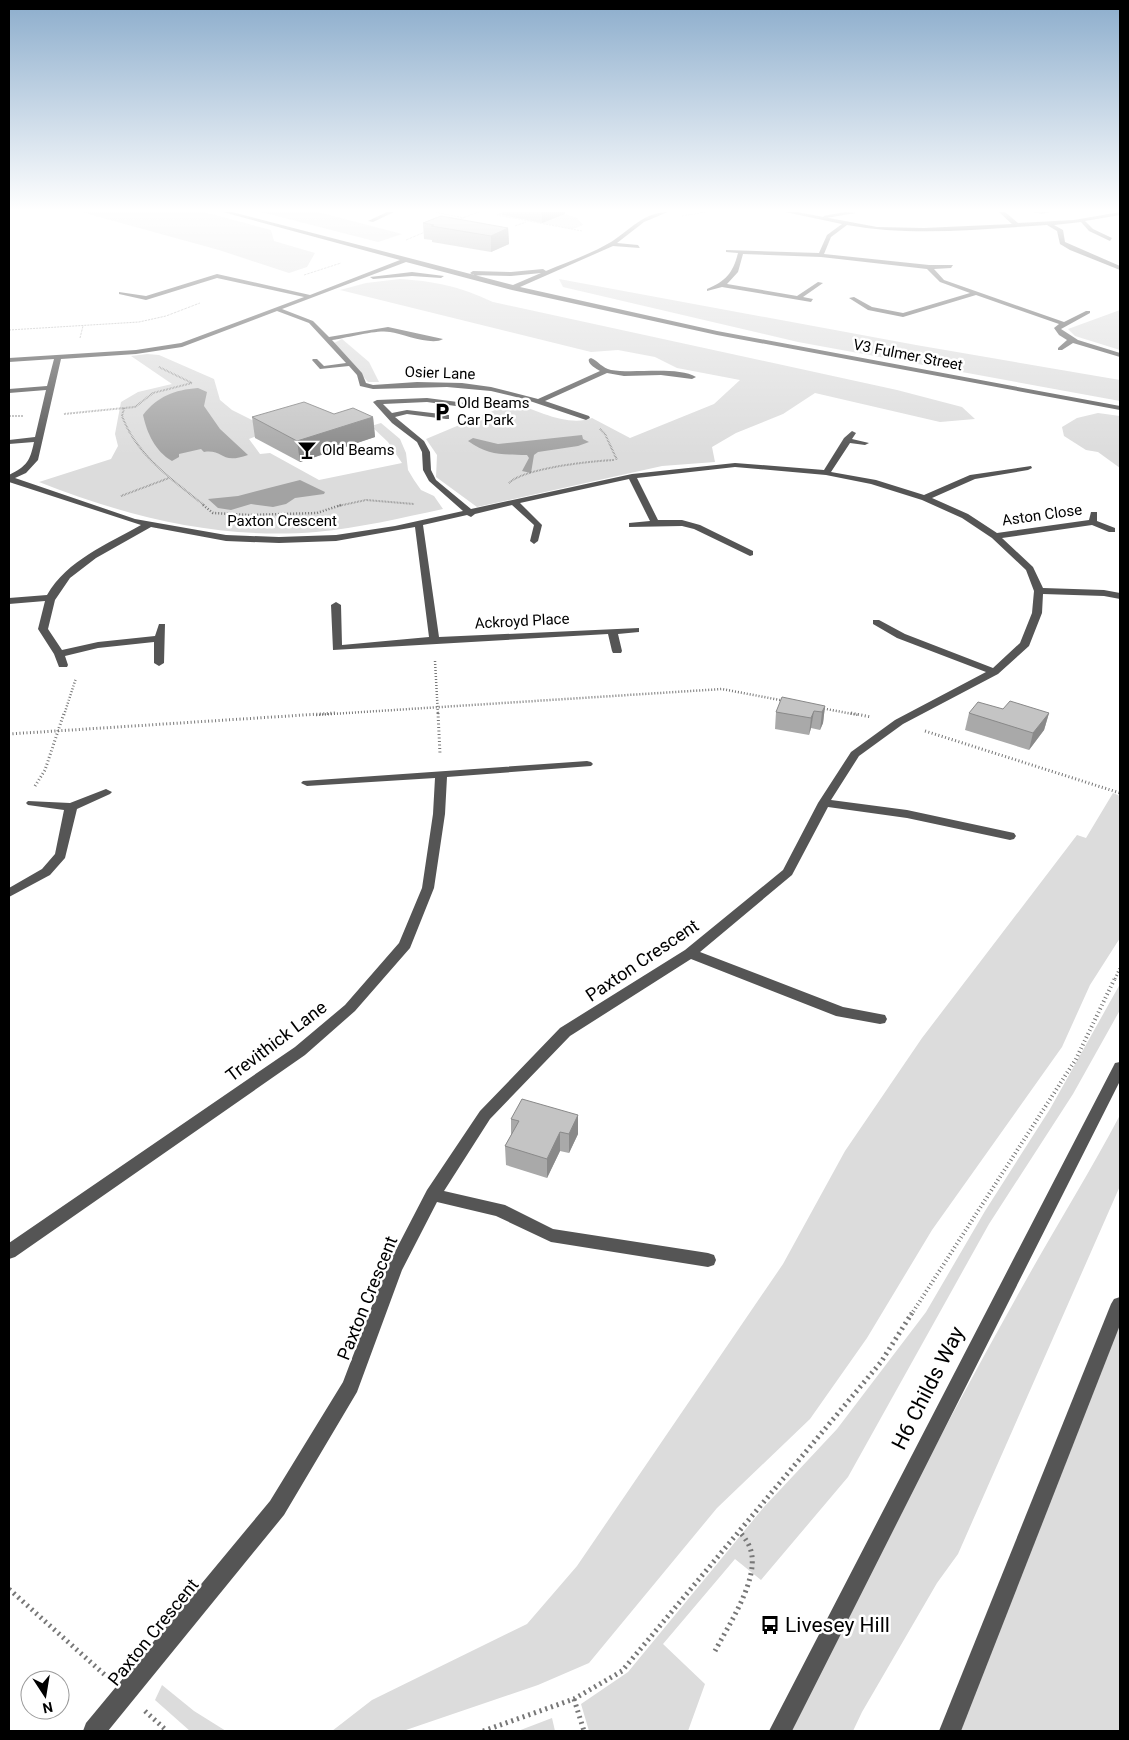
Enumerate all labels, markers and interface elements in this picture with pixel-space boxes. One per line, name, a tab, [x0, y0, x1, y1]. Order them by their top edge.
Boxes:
street label: V3 Fulmer Street	[852, 336, 964, 374]
street label: Osier Lane	[404, 363, 476, 383]
place label: Old Beams Car Park	[457, 394, 530, 429]
parking icon: Old Beams Car Park	[431, 401, 453, 423]
bar icon: Old Beams	[296, 439, 318, 461]
place label: Old Beams	[322, 441, 395, 459]
street label: Aston Close	[1001, 500, 1083, 530]
street label: Paxton Crescent	[227, 512, 337, 530]
street label: Ackroyd Place	[474, 610, 570, 632]
street label: Paxton Crescent	[582, 914, 703, 1006]
street label: Trevithick Lane	[221, 996, 331, 1086]
street label: Paxton Crescent	[333, 1233, 401, 1363]
street label: H6 Childs Way	[887, 1322, 969, 1454]
street label: Paxton Crescent	[103, 1574, 203, 1690]
place label: Livesey Hill	[785, 1613, 890, 1637]
bus stop icon: Livesey Hill	[759, 1614, 781, 1636]
north arrow	[20, 1670, 70, 1720]
text: N	[41, 1699, 54, 1717]

